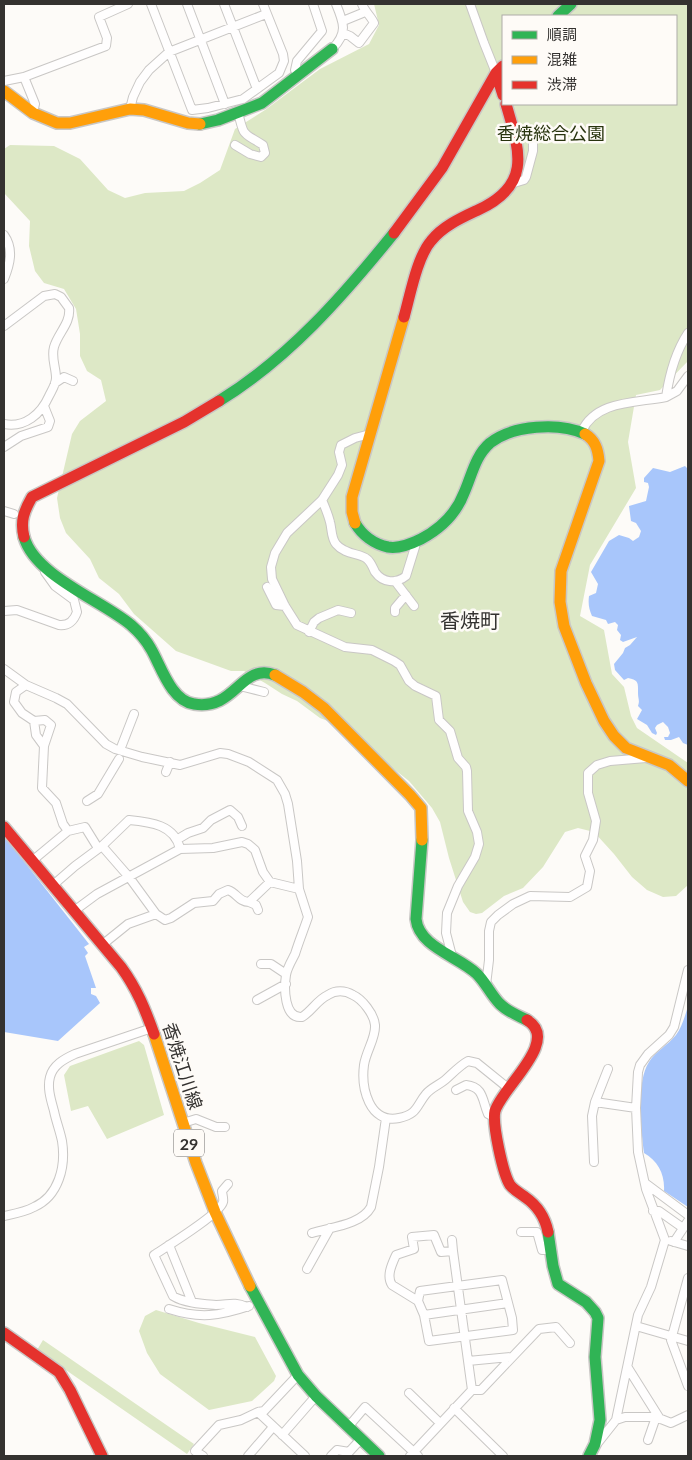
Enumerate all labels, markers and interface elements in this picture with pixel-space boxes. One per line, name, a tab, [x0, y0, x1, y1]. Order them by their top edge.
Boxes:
legend	[502, 15, 677, 105]
text: 順調	[547, 25, 577, 43]
text: 混雑	[547, 50, 577, 68]
text: 渋滞	[547, 75, 577, 93]
park label: 香焼総合公園	[497, 122, 605, 144]
district label: 香焼町	[440, 608, 500, 632]
street label: 香焼江川線	[159, 1020, 207, 1112]
road number: 29	[174, 1130, 204, 1156]

